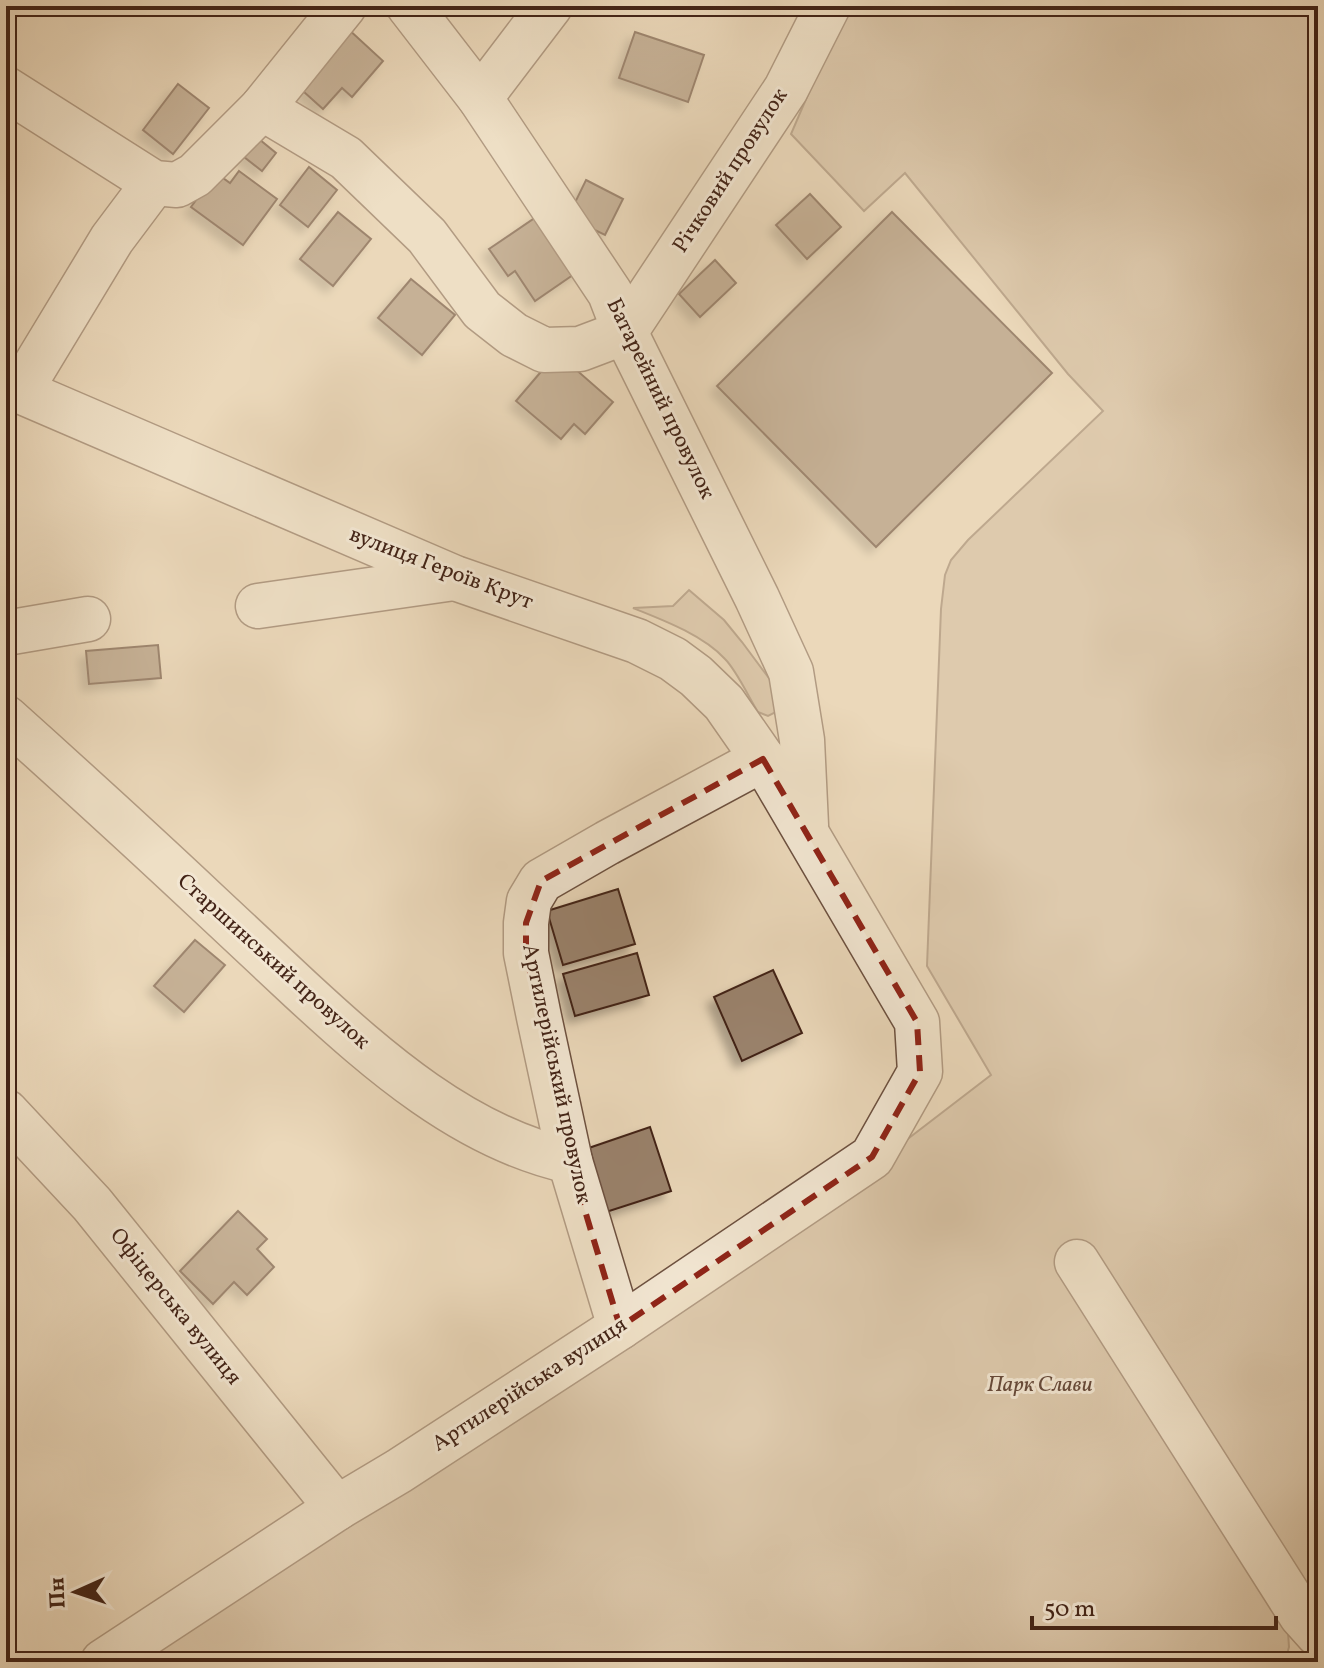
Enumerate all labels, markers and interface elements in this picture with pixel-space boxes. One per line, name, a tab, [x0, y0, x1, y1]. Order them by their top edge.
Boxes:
street label: Річковий провулок	[666, 82, 796, 260]
street label: Батарейний провулок	[598, 293, 722, 505]
street label: вулиця Героїв Крут	[345, 520, 537, 618]
street label: Старшинський провулок	[170, 867, 376, 1057]
street label: Артилерійський провулок	[513, 941, 599, 1207]
street label: Офіцерська вулиця	[102, 1222, 248, 1392]
street label: Артилерійська вулиця	[426, 1310, 634, 1460]
park label: Парк Слави	[987, 1370, 1093, 1401]
north arrow	[36, 1552, 116, 1632]
text: Пн	[42, 1577, 75, 1609]
scale bar	[1032, 1580, 1276, 1630]
text: 50 m	[1044, 1593, 1096, 1627]

